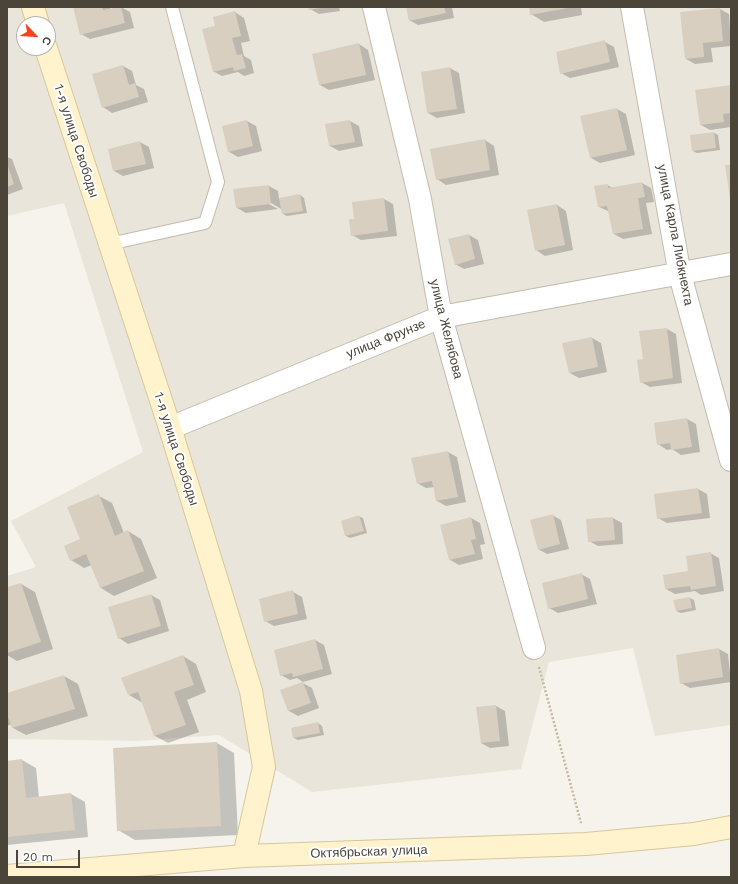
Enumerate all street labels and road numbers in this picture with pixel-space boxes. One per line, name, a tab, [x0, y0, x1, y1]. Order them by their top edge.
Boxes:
street label: 1-я улица Свободы	[50, 82, 102, 200]
street label: улица Карла Либкнехта	[654, 163, 696, 307]
street label: улица Желябова	[426, 278, 466, 380]
street label: улица Фрунзе	[344, 316, 428, 362]
street label: 1-я улица Свободы	[150, 390, 202, 508]
street label: Октябрьская улица	[310, 842, 428, 862]

